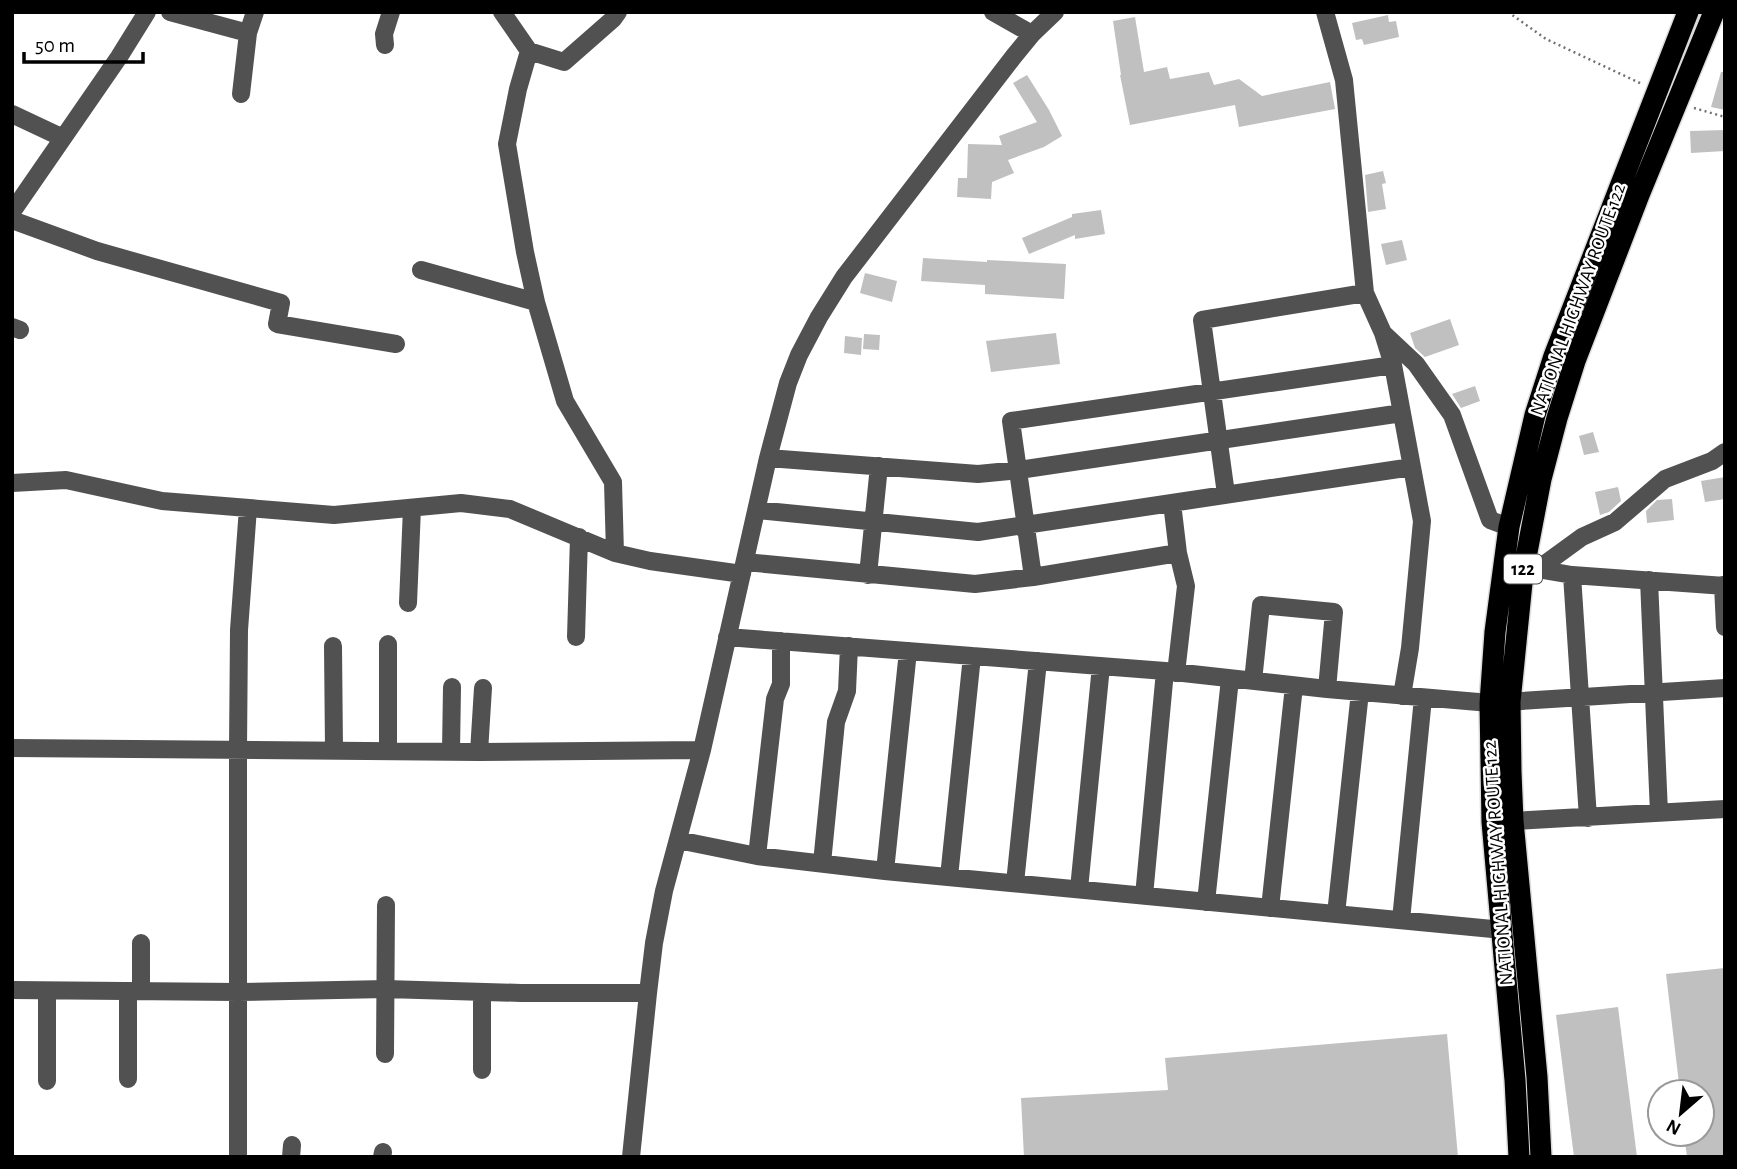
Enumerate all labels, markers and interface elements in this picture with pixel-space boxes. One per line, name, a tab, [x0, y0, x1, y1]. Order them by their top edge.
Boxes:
scale bar	[24, 21, 144, 65]
text: 50 m	[35, 35, 75, 56]
street label: NATIONAL HIGHWAY ROUTE 122	[1528, 181, 1629, 418]
road number: 122	[1504, 554, 1542, 584]
street label: NATIONAL HIGHWAY ROUTE 122	[1480, 739, 1517, 986]
north arrow	[1646, 1078, 1716, 1148]
text: N	[1663, 1115, 1684, 1138]

